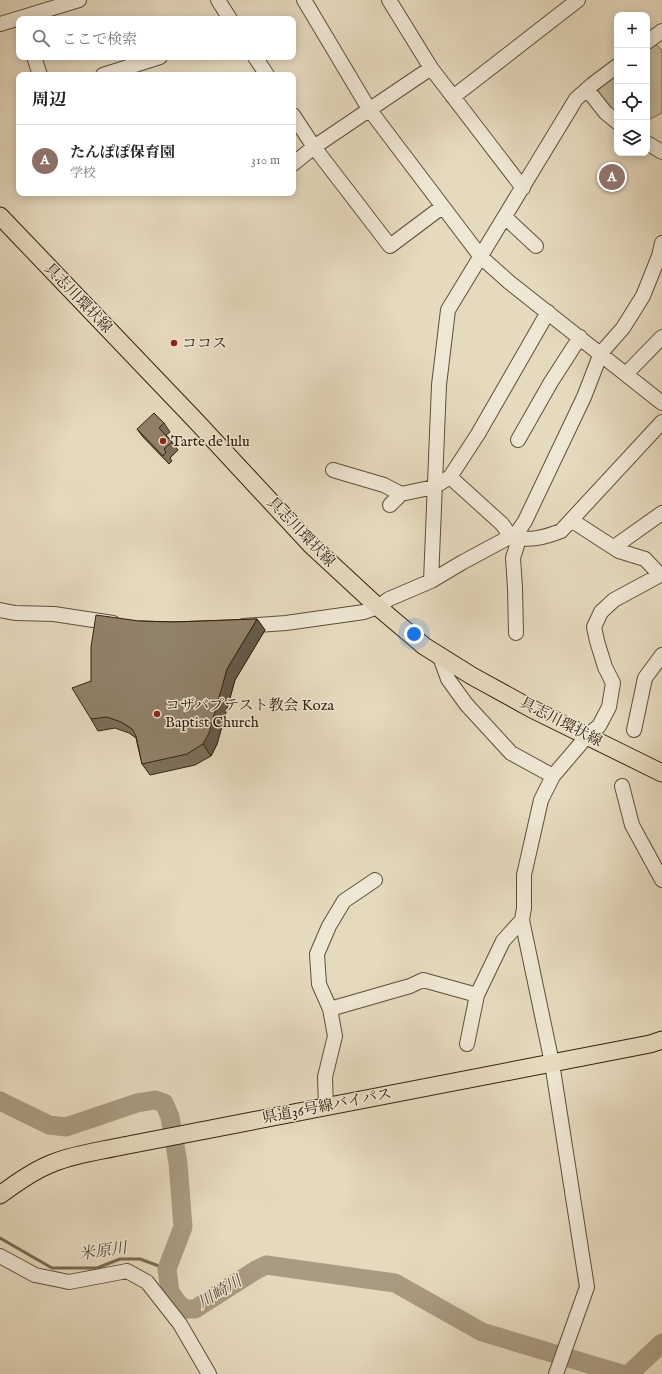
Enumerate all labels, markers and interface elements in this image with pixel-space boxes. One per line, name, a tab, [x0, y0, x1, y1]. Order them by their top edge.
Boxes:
map controls	[614, 12, 650, 156]
button: +	[614, 12, 650, 48]
search box	[16, 16, 296, 60]
icon: search	[30, 27, 52, 49]
text: ここで検索	[62, 30, 137, 49]
button: −	[614, 48, 650, 84]
button: locate	[614, 84, 650, 120]
text: 周辺	[32, 90, 66, 111]
button: layers	[614, 120, 650, 156]
text: たんぽぽ保育園	[70, 143, 175, 162]
text: A	[41, 152, 49, 169]
text: 310 m	[251, 152, 280, 169]
pin: A	[599, 162, 625, 192]
text: 学校	[70, 165, 96, 182]
street label: 具志川環状線	[40, 259, 116, 337]
place label: ココス	[182, 334, 227, 353]
marker: ココス	[169, 338, 179, 348]
place label: Tarte de lulu	[171, 432, 250, 451]
marker: Tarte de lulu	[158, 436, 168, 446]
street label: 具志川環状線	[263, 493, 339, 571]
your location	[404, 624, 424, 644]
street label: 具志川環状線	[517, 693, 605, 751]
place label: コザバプテスト教会 Koza Baptist Church	[165, 696, 335, 732]
marker: コザバプテスト教会 Koza Baptist Church	[152, 709, 162, 719]
street label: 県道36号線バイパス	[261, 1084, 393, 1128]
water label: 米原川	[78, 1238, 130, 1265]
water label: 川崎川	[194, 1271, 247, 1314]

